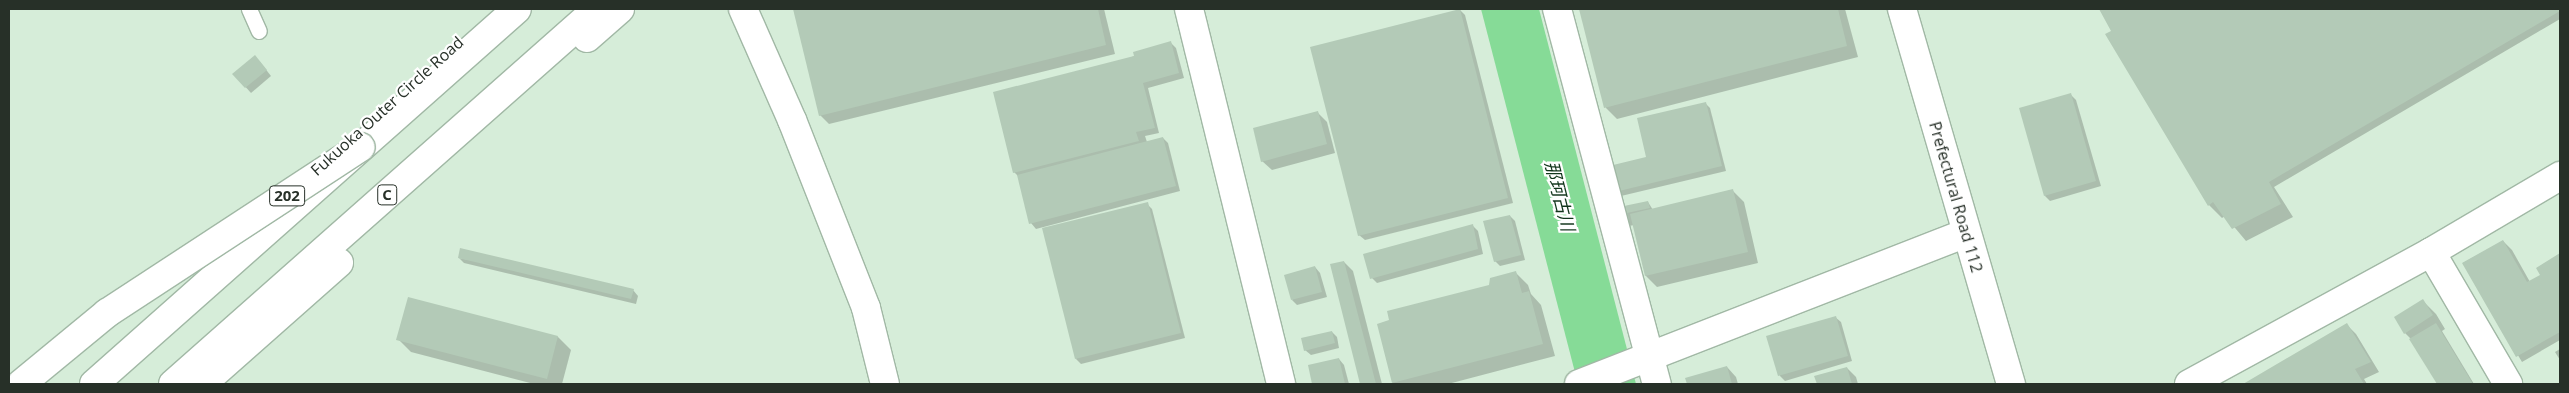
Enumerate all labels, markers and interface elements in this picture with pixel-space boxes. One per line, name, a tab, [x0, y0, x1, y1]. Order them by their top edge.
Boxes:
street label: Fukuoka Outer Circle Road	[307, 32, 467, 180]
street label: Prefectural Road 112	[1925, 119, 1987, 275]
water label: 那珂古川	[1541, 158, 1579, 234]
road number: C	[377, 182, 397, 208]
road number: 202	[268, 184, 306, 208]

